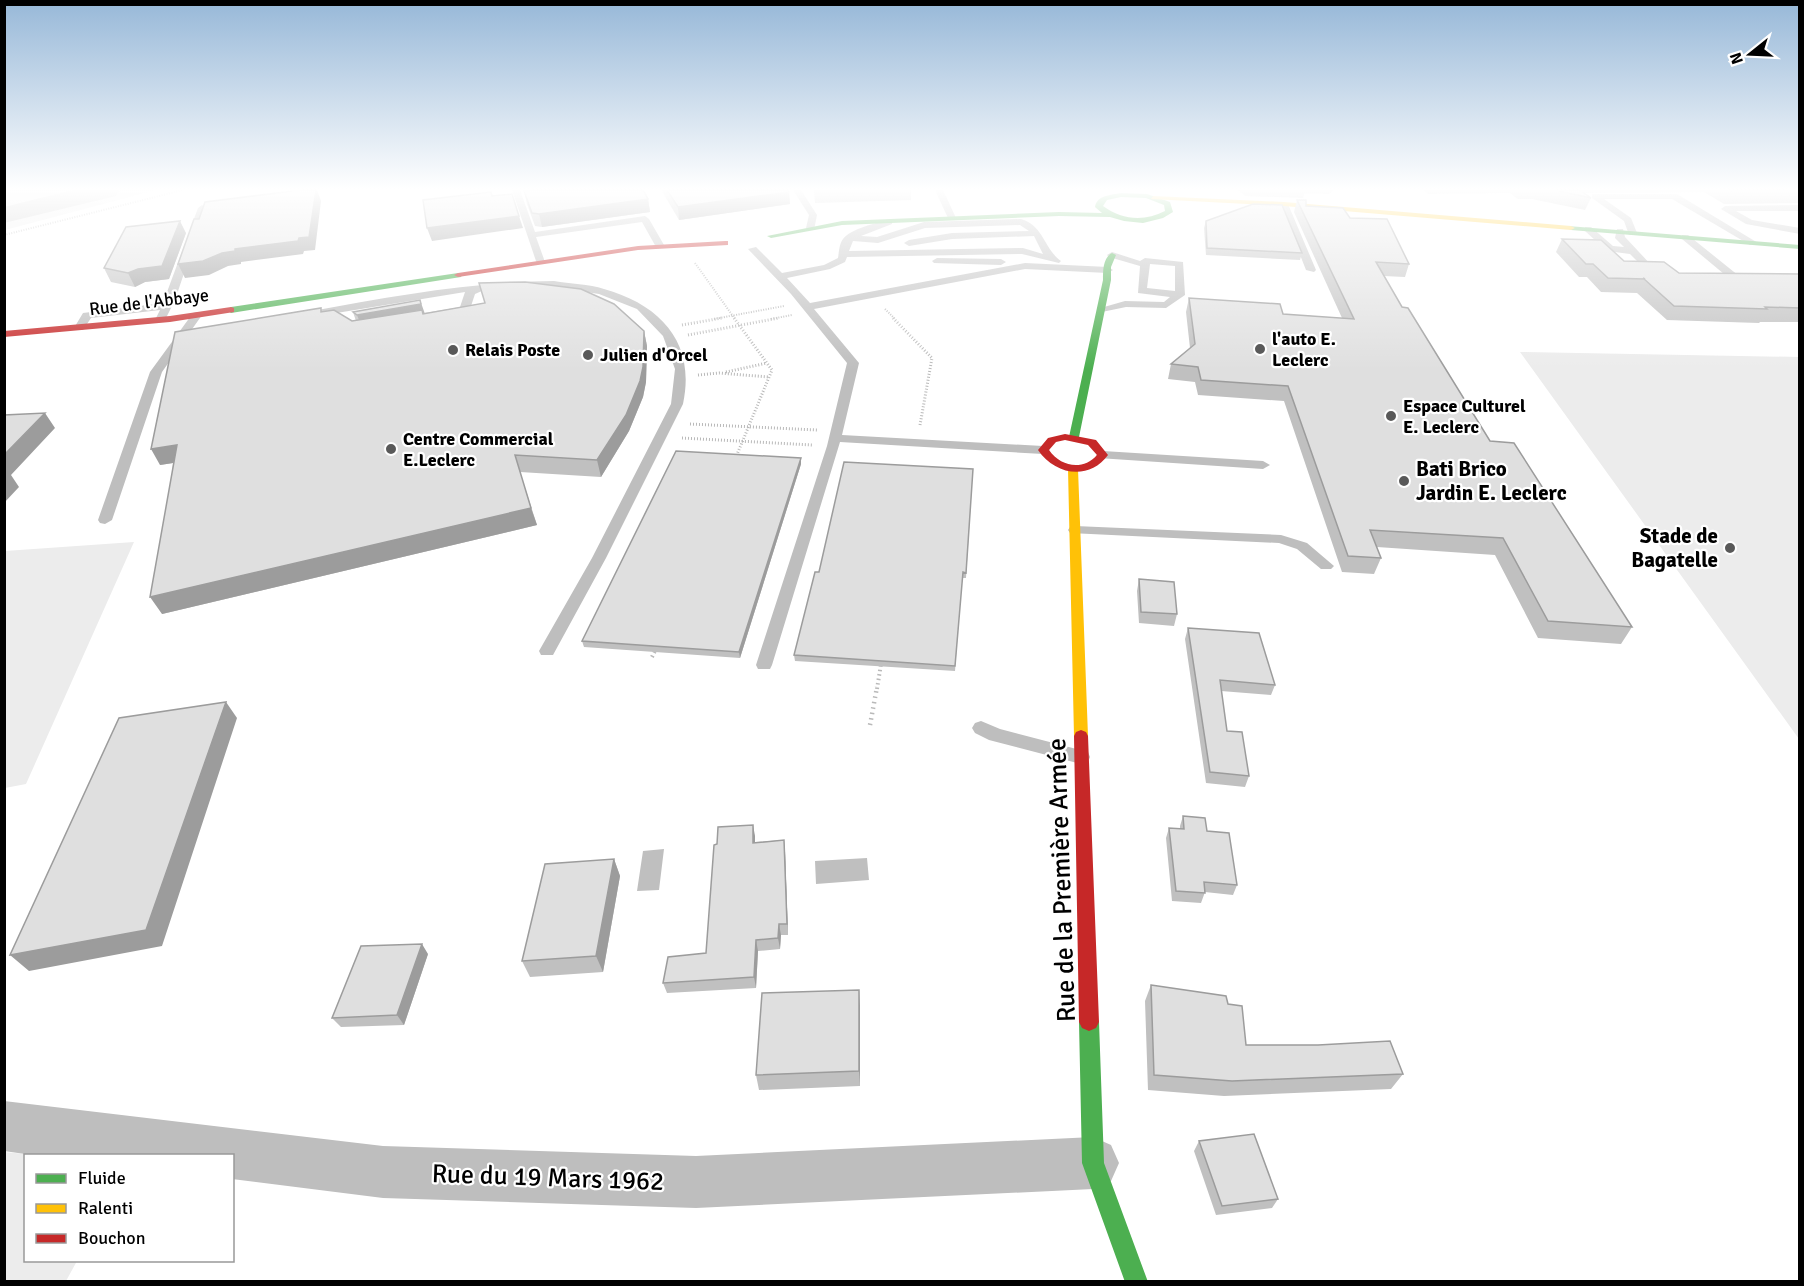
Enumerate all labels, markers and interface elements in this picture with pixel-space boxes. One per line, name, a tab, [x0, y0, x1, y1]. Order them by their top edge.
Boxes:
north arrow	[1720, 24, 1780, 84]
text: N	[1725, 50, 1748, 67]
street label: Rue de l'Abbaye	[88, 284, 210, 320]
place label: l'auto E. Leclerc	[1272, 328, 1336, 371]
place label: Relais Poste	[465, 339, 560, 361]
marker: l'auto E. Leclerc	[1253, 342, 1267, 356]
marker: Relais Poste	[446, 343, 460, 357]
place label: Julien d'Orcel	[600, 344, 708, 366]
marker: Julien d'Orcel	[581, 348, 595, 362]
place label: Espace Culturel E. Leclerc	[1403, 395, 1526, 438]
marker: Espace Culturel E. Leclerc	[1384, 409, 1398, 423]
place label: Centre Commercial E.Leclerc	[403, 428, 554, 471]
marker: Centre Commercial E.Leclerc	[384, 442, 398, 456]
place label: Bati Brico Jardin E. Leclerc	[1416, 456, 1567, 506]
marker: Bati Brico Jardin E. Leclerc	[1397, 474, 1411, 488]
place label: Stade de Bagatelle	[1631, 523, 1718, 573]
marker: Stade de Bagatelle	[1723, 541, 1737, 555]
street label: Rue de la Première Armée	[1041, 737, 1083, 1023]
legend	[24, 1154, 234, 1262]
street label: Rue du 19 Mars 1962	[431, 1158, 665, 1198]
text: Fluide	[78, 1167, 126, 1189]
text: Ralenti	[78, 1197, 133, 1219]
text: Bouchon	[78, 1227, 146, 1249]

